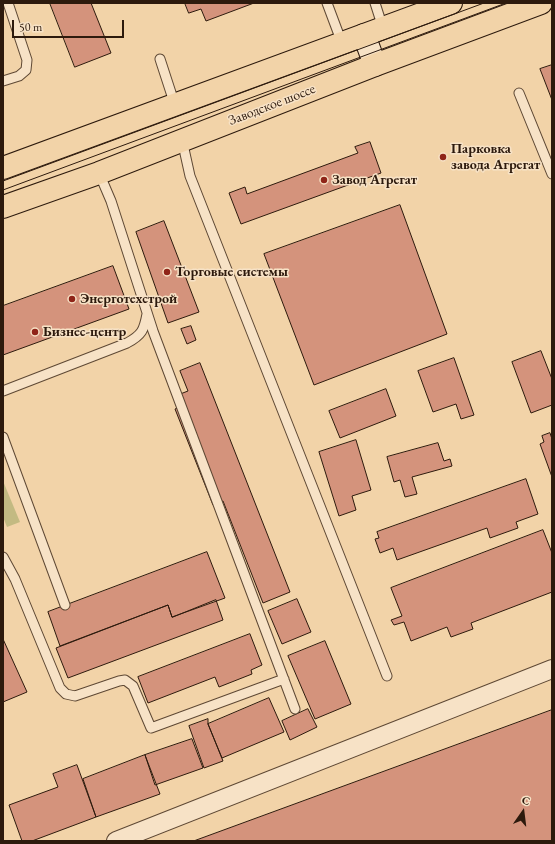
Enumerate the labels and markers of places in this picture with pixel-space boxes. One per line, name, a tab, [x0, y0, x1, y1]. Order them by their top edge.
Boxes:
place label: Парковка завода Агрегат	[451, 141, 540, 174]
marker: Парковка завода Агрегат	[438, 152, 448, 162]
place label: Завод Агрегат	[332, 172, 417, 188]
marker: Завод Агрегат	[319, 175, 329, 185]
place label: Торговые системы	[175, 264, 288, 280]
marker: Торговые системы	[162, 267, 172, 277]
place label: Энерготехстрой	[80, 291, 177, 307]
marker: Энерготехстрой	[67, 294, 77, 304]
place label: Бизнес-центр	[43, 324, 126, 340]
marker: Бизнес-центр	[30, 327, 40, 337]

